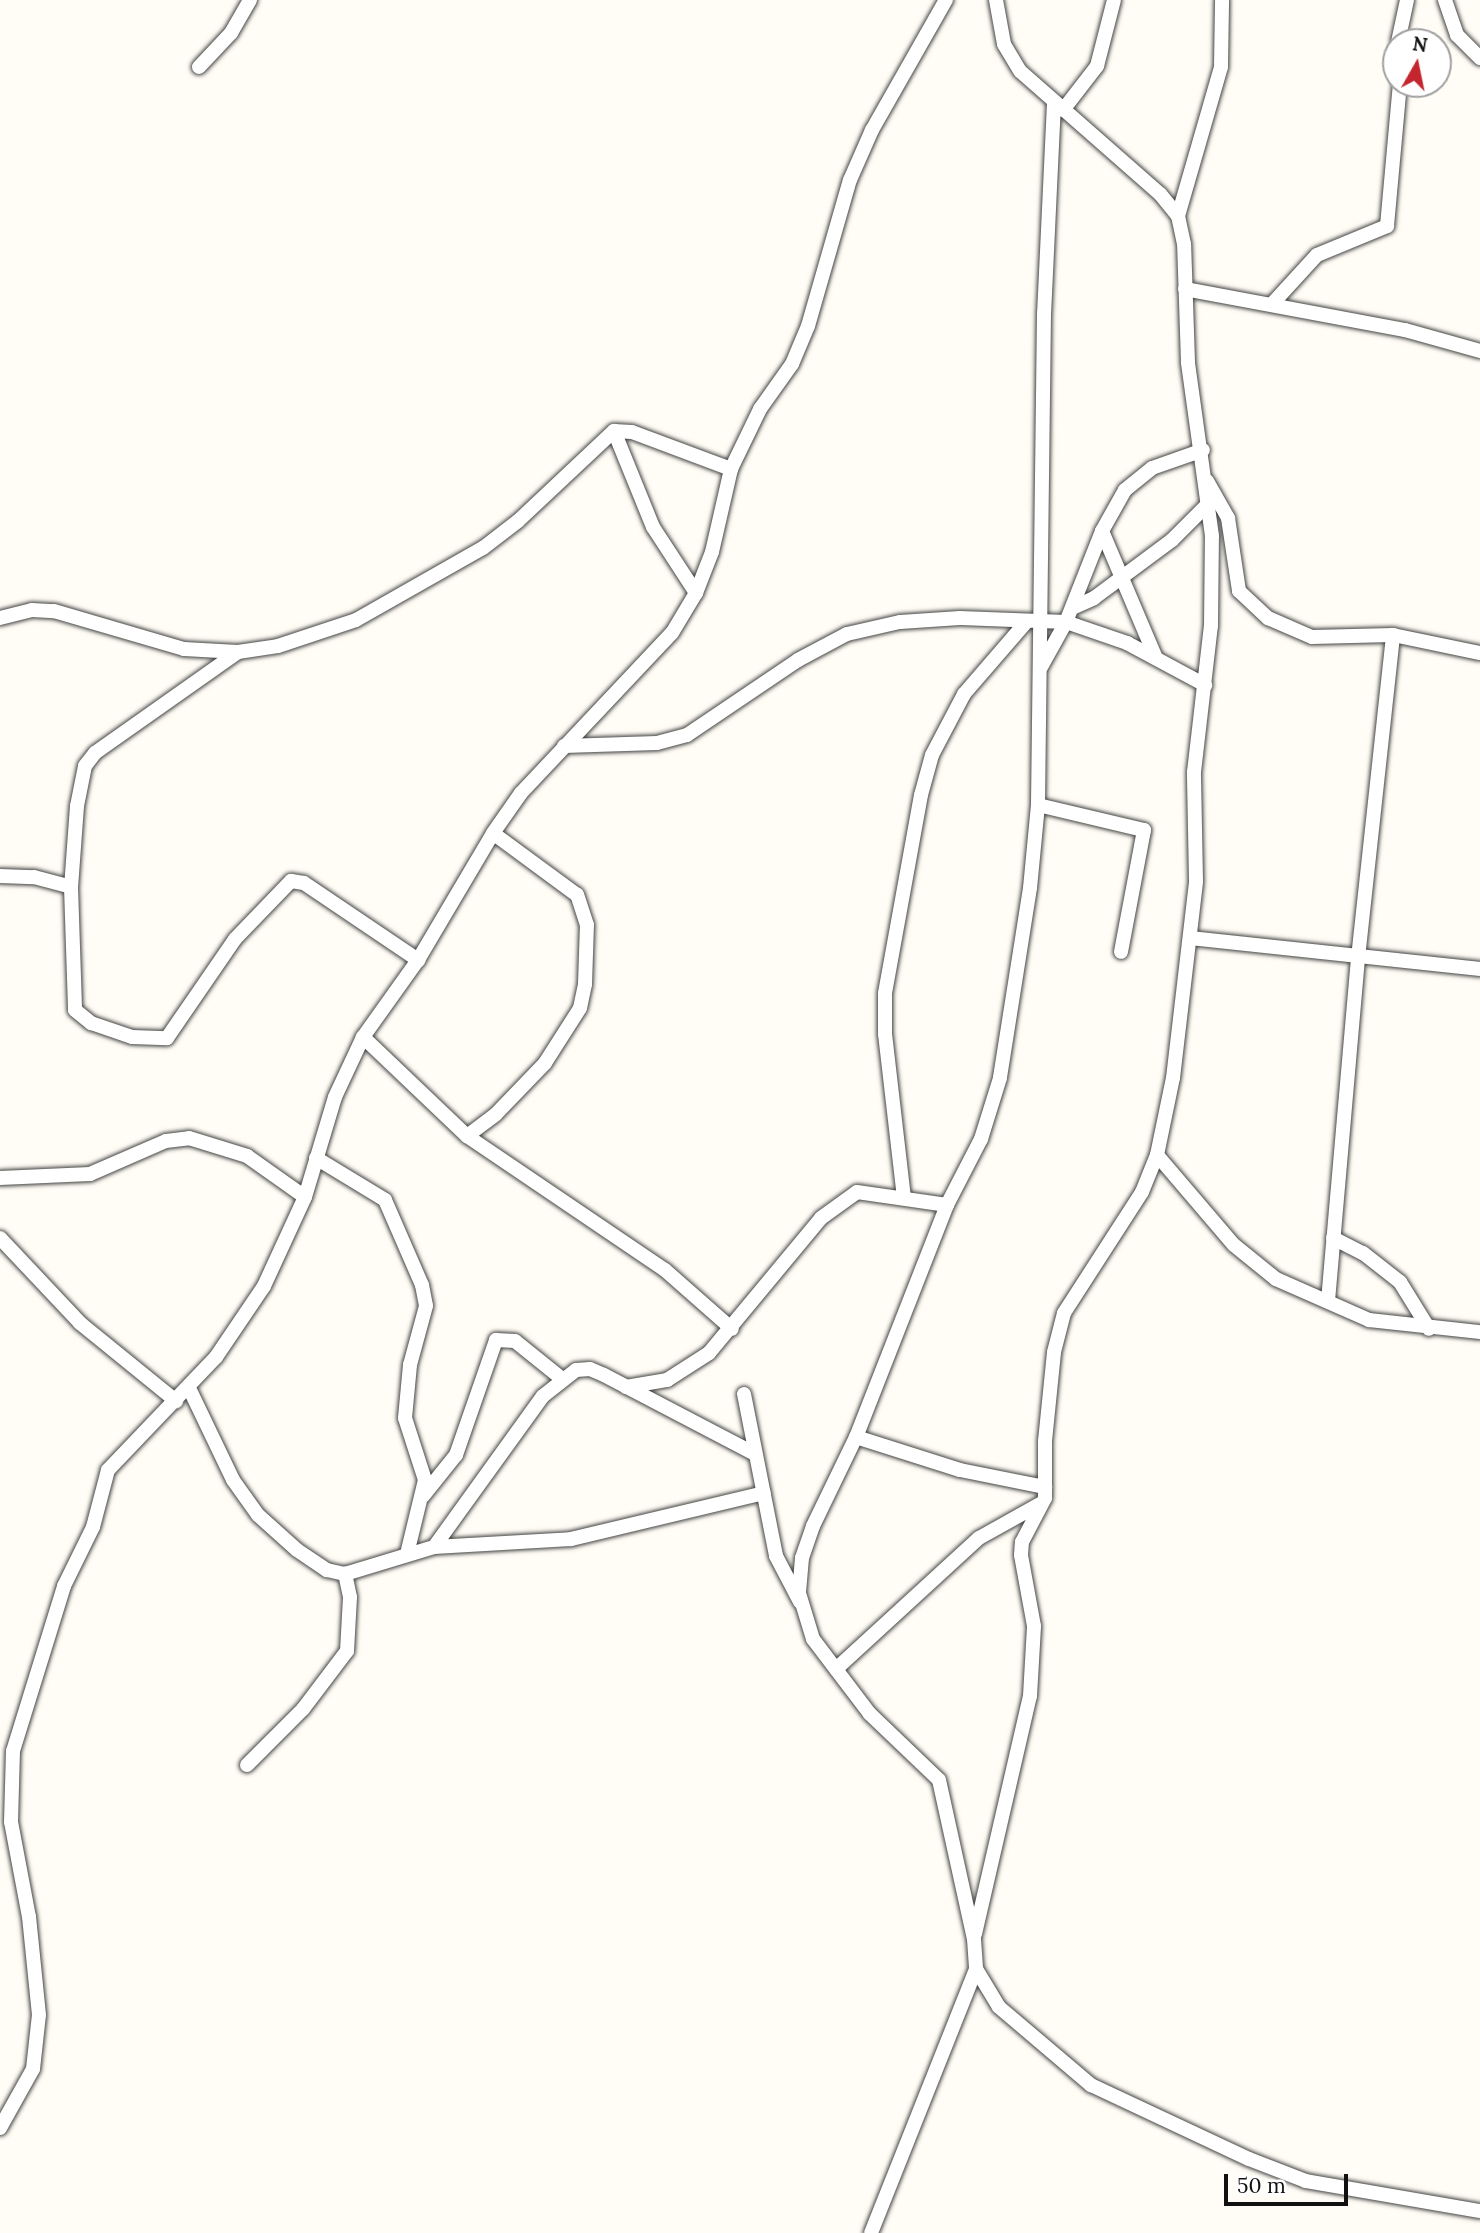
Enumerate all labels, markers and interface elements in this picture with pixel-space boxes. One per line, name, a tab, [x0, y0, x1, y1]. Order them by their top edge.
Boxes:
north arrow	[1382, 28, 1452, 98]
text: N	[1411, 31, 1429, 57]
scale bar	[1228, 2160, 1352, 2204]
text: 50 m	[1237, 2172, 1286, 2199]

